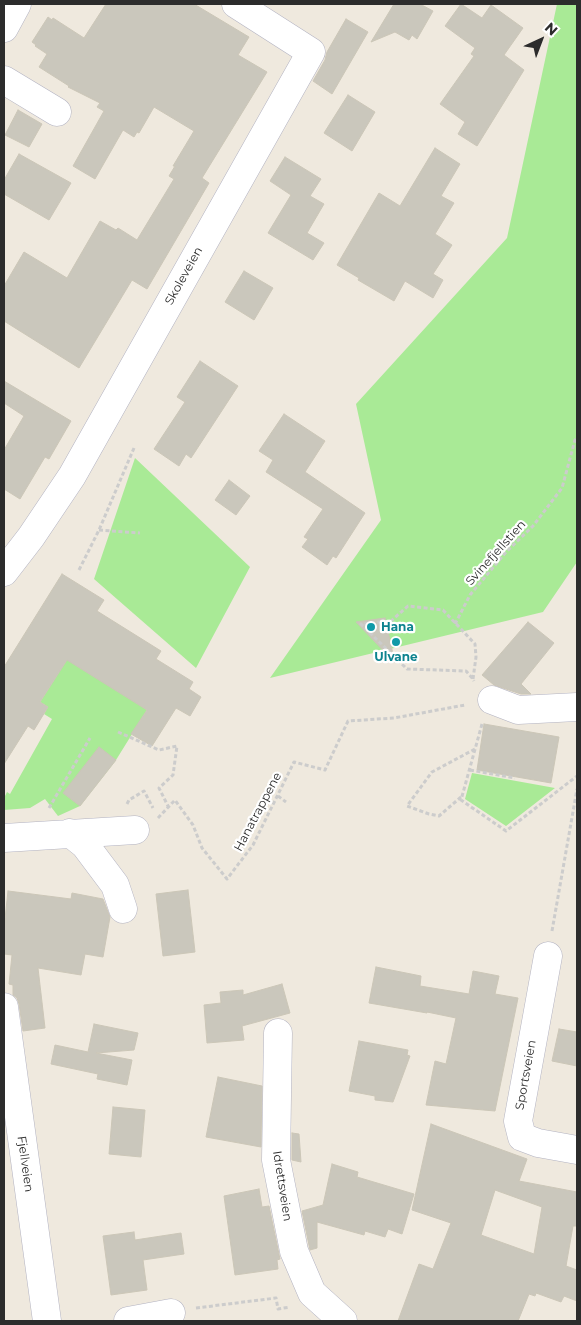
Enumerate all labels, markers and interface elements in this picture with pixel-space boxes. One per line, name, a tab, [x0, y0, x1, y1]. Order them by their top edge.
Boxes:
north arrow	[516, 15, 566, 65]
text: N	[541, 19, 562, 39]
street label: Skoleveien	[162, 244, 206, 308]
street label: Svinefjellstien	[463, 517, 529, 589]
place label: Hana	[381, 620, 414, 634]
marker: Hana	[365, 621, 377, 633]
marker: Ulvane	[390, 636, 402, 648]
place label: Ulvane	[374, 650, 418, 664]
street label: Hanatrappene	[231, 770, 285, 854]
street label: Sportsveien	[513, 1039, 539, 1111]
street label: Fjellveien	[14, 1135, 36, 1193]
street label: Idrettsveien	[269, 1150, 295, 1222]

